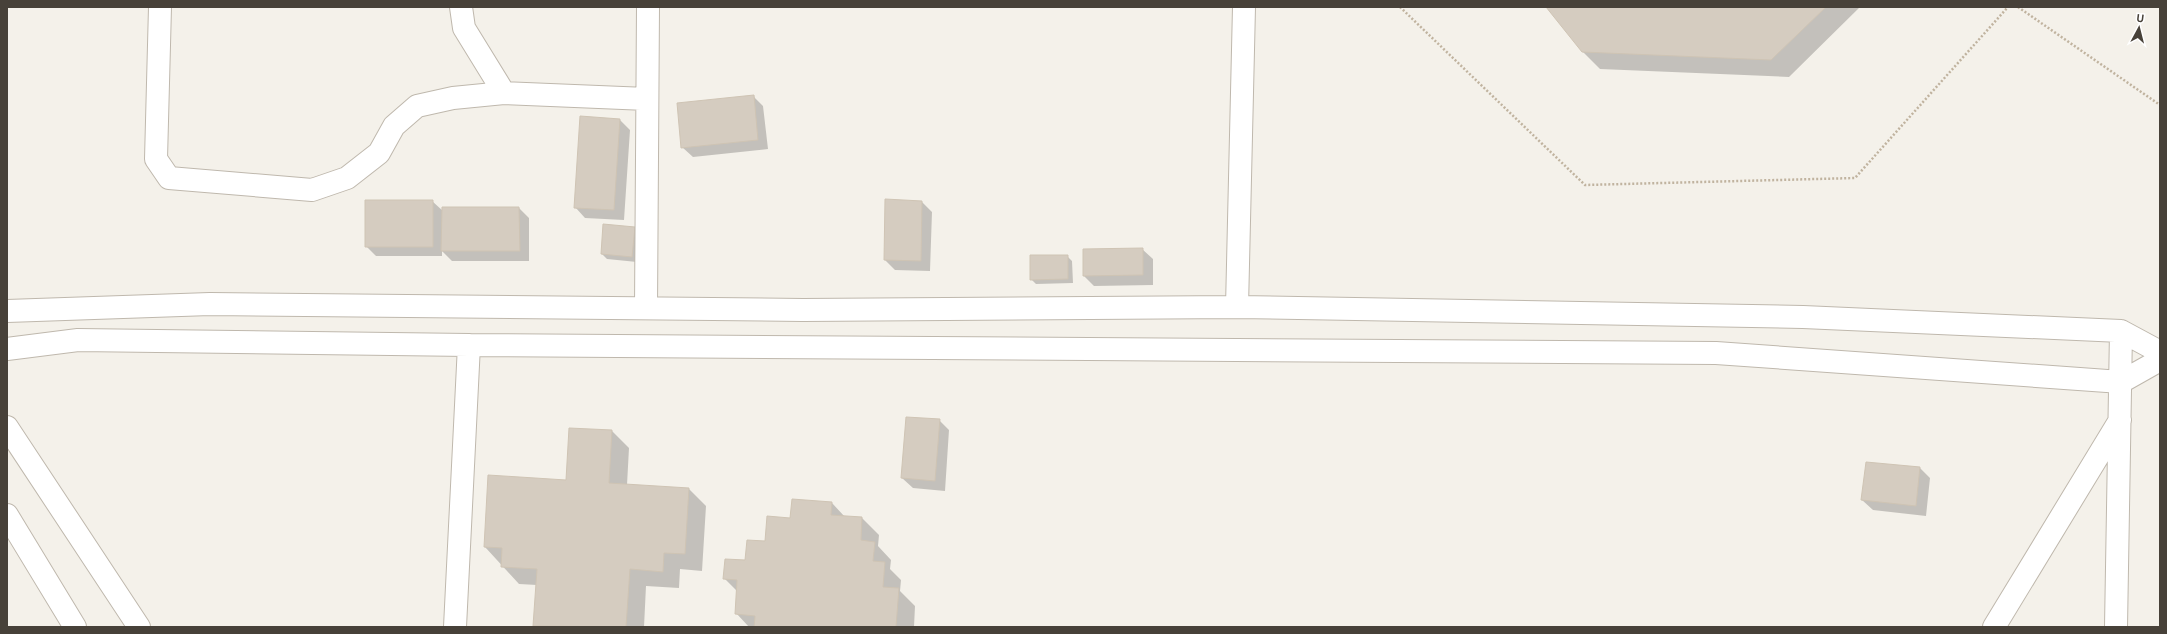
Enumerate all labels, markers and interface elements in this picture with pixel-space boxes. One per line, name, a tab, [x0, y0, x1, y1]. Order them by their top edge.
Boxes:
north arrow	[2119, 8, 2159, 48]
text: U	[2136, 12, 2145, 25]

